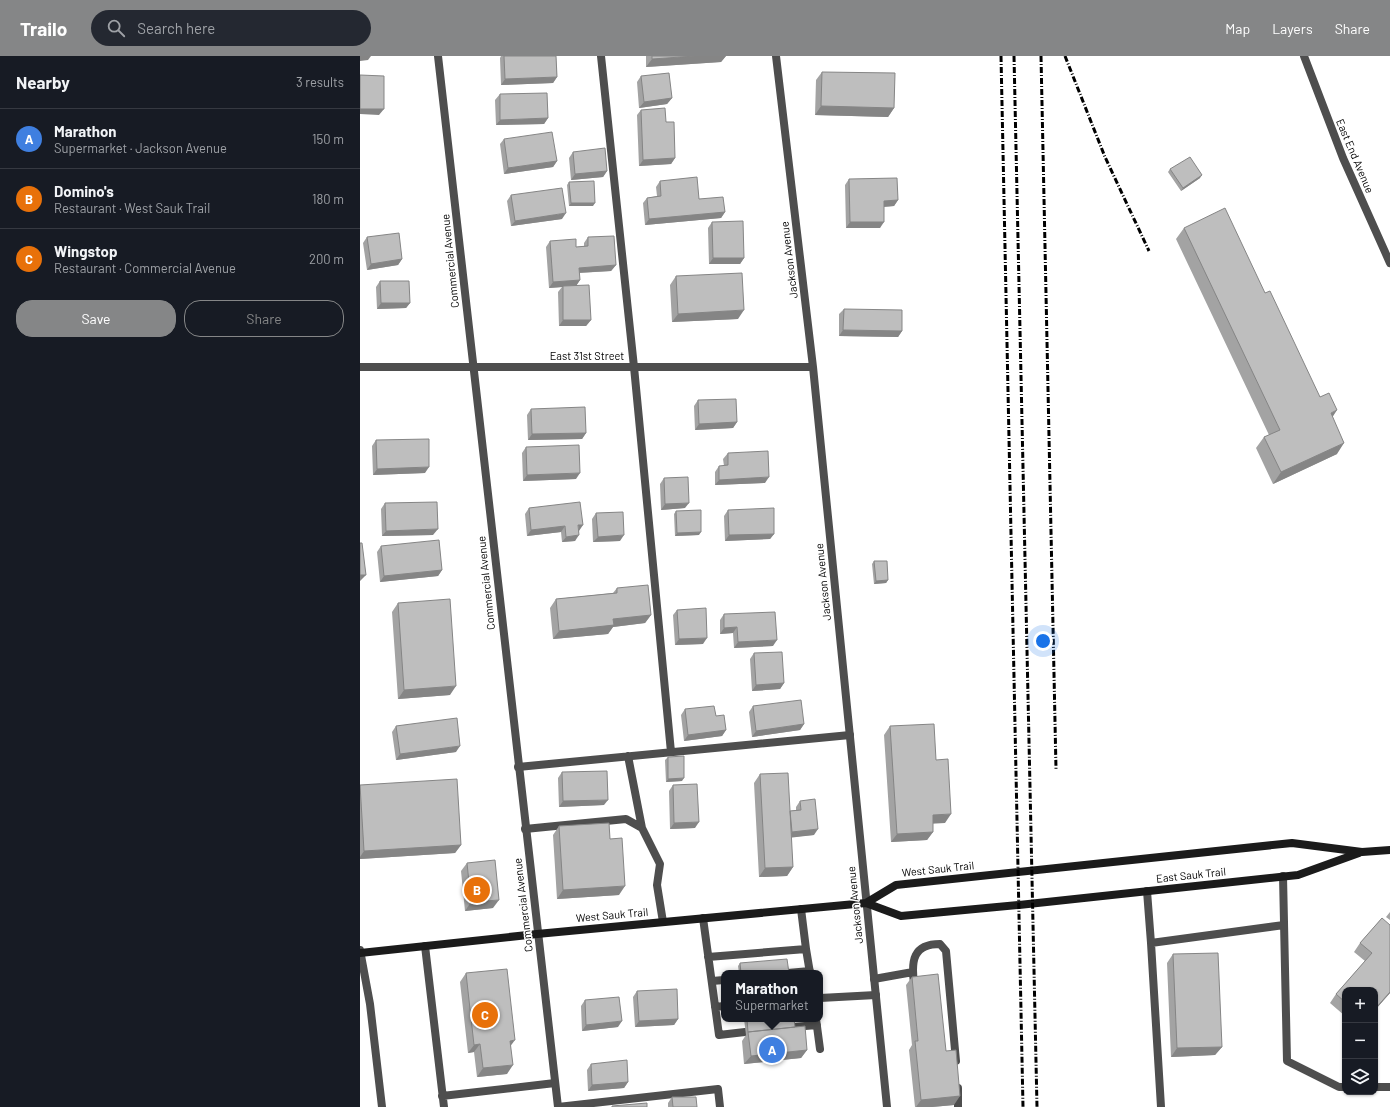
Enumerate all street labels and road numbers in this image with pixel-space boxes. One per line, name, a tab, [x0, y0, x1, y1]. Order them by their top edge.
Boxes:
street label: East End Avenue	[1334, 117, 1377, 195]
street label: Commercial Avenue	[438, 213, 461, 309]
street label: Jackson Avenue	[777, 221, 800, 299]
street label: East 31st Street	[550, 349, 624, 362]
street label: Commercial Avenue	[474, 535, 497, 631]
street label: Jackson Avenue	[812, 543, 833, 621]
street label: Commercial Avenue	[510, 857, 535, 953]
street label: West Sauk Trail	[901, 858, 975, 879]
street label: East Sauk Trail	[1155, 864, 1226, 885]
street label: Jackson Avenue	[844, 866, 865, 944]
street label: West Sauk Trail	[575, 905, 649, 924]

